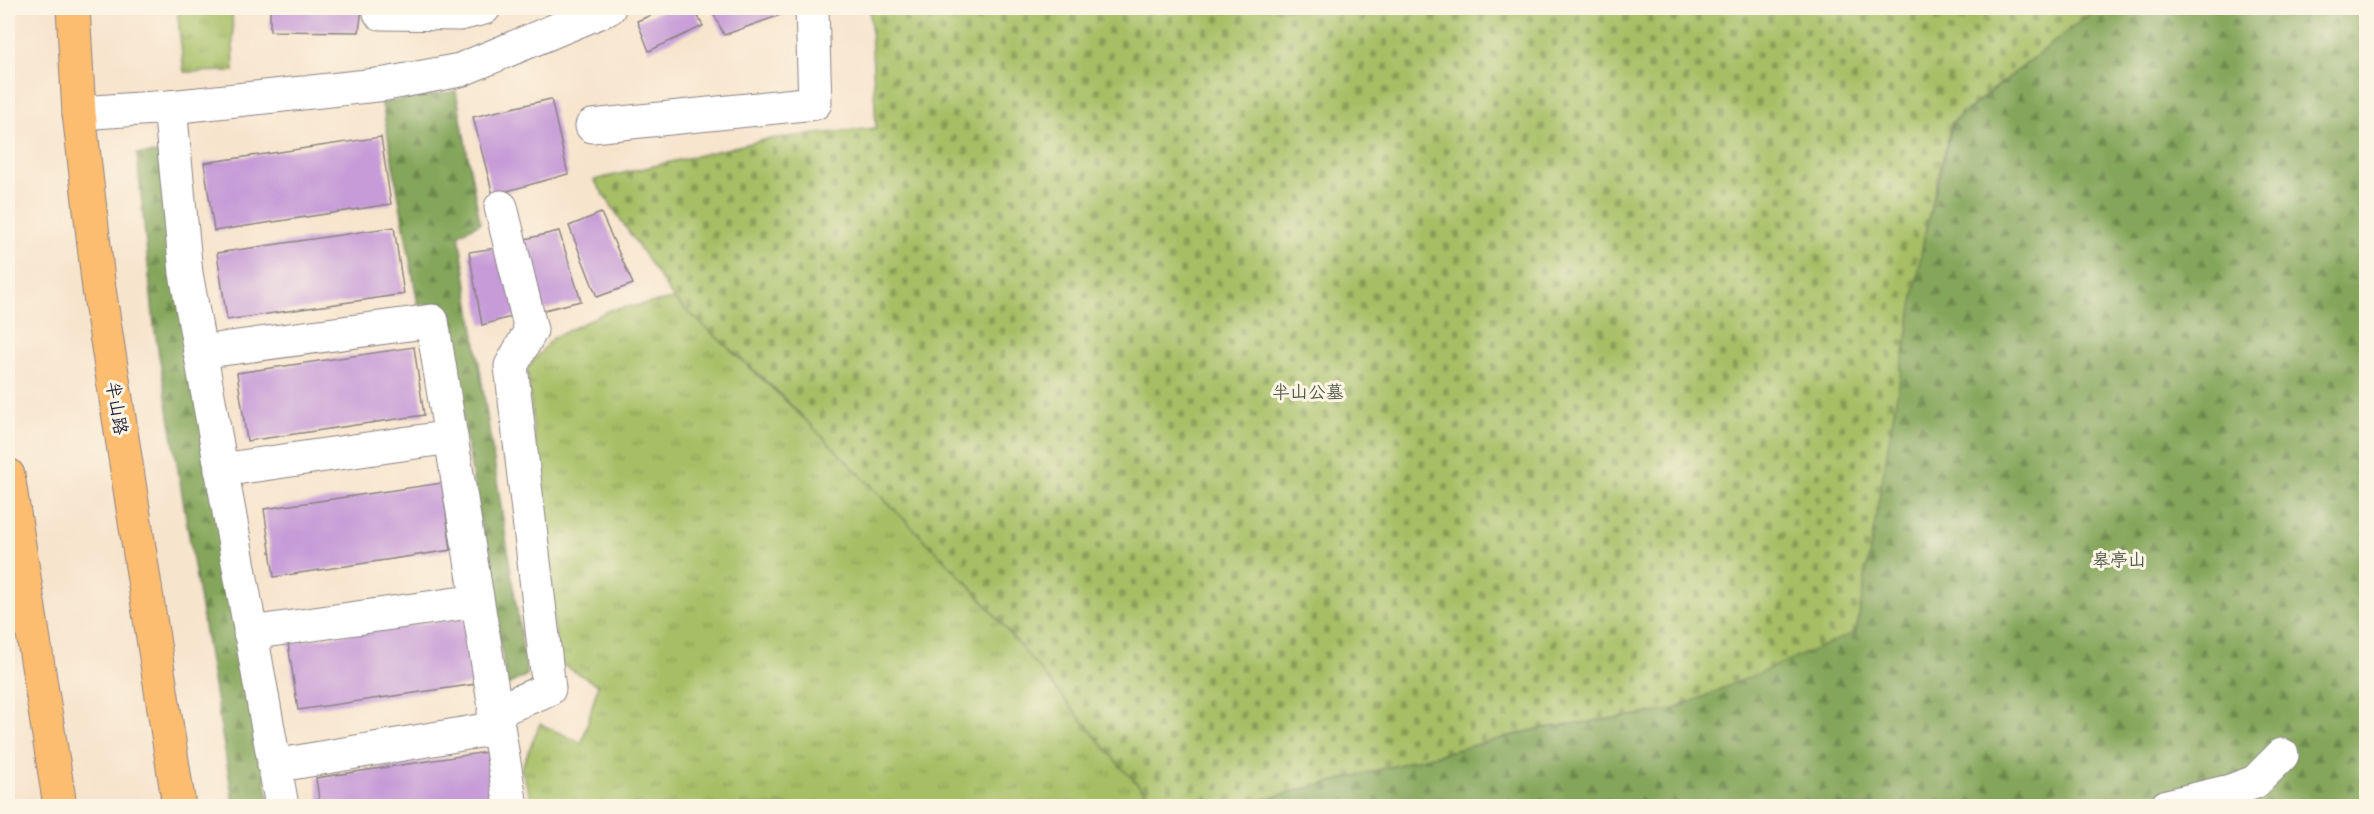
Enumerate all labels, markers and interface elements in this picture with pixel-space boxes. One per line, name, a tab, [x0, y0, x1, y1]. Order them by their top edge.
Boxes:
street label: 半山路	[100, 380, 130, 437]
park label: 半山公墓	[1272, 383, 1344, 405]
park label: 皋亭山	[2092, 550, 2146, 573]

